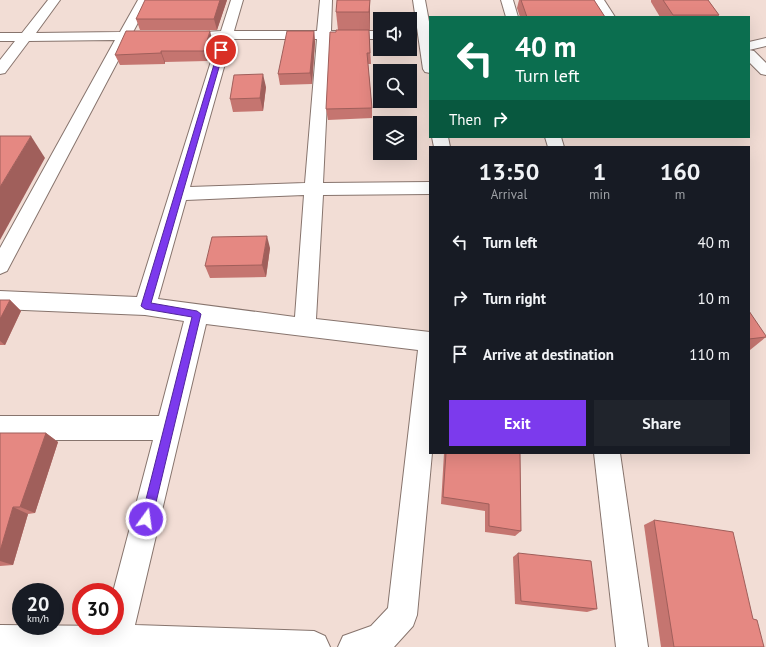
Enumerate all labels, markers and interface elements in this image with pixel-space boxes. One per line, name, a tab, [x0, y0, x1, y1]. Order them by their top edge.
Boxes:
map controls	[373, 12, 417, 160]
button: sound	[373, 12, 417, 56]
text: 40 m	[515, 28, 576, 65]
icon: left	[449, 32, 501, 84]
pin	[204, 33, 238, 67]
icon: arrive	[210, 39, 232, 61]
button: search	[373, 64, 417, 108]
text: Turn left	[515, 64, 580, 87]
icon: right	[489, 108, 511, 130]
text: Then	[449, 110, 481, 129]
button: layers	[373, 116, 417, 160]
text: 13:50	[479, 156, 539, 187]
text: 1	[593, 156, 606, 187]
text: 160	[660, 156, 700, 187]
text: Arrival	[491, 186, 527, 203]
text: min	[589, 186, 610, 203]
text: m	[675, 186, 685, 203]
icon: left	[449, 231, 471, 253]
text: Turn left	[483, 233, 537, 252]
text: 40 m	[697, 233, 730, 252]
icon: right	[449, 287, 471, 309]
text: Turn right	[483, 289, 546, 308]
text: 10 m	[697, 289, 730, 308]
icon: arrive	[449, 343, 471, 365]
text: Arrive at destination	[483, 345, 614, 364]
text: 110 m	[689, 345, 730, 364]
button: Exit	[449, 400, 586, 446]
button: Share	[594, 400, 730, 446]
position arrow	[125, 498, 167, 540]
speed limit sign: 30	[72, 583, 124, 635]
text: 20	[27, 591, 49, 617]
text: km/h	[27, 612, 49, 625]

